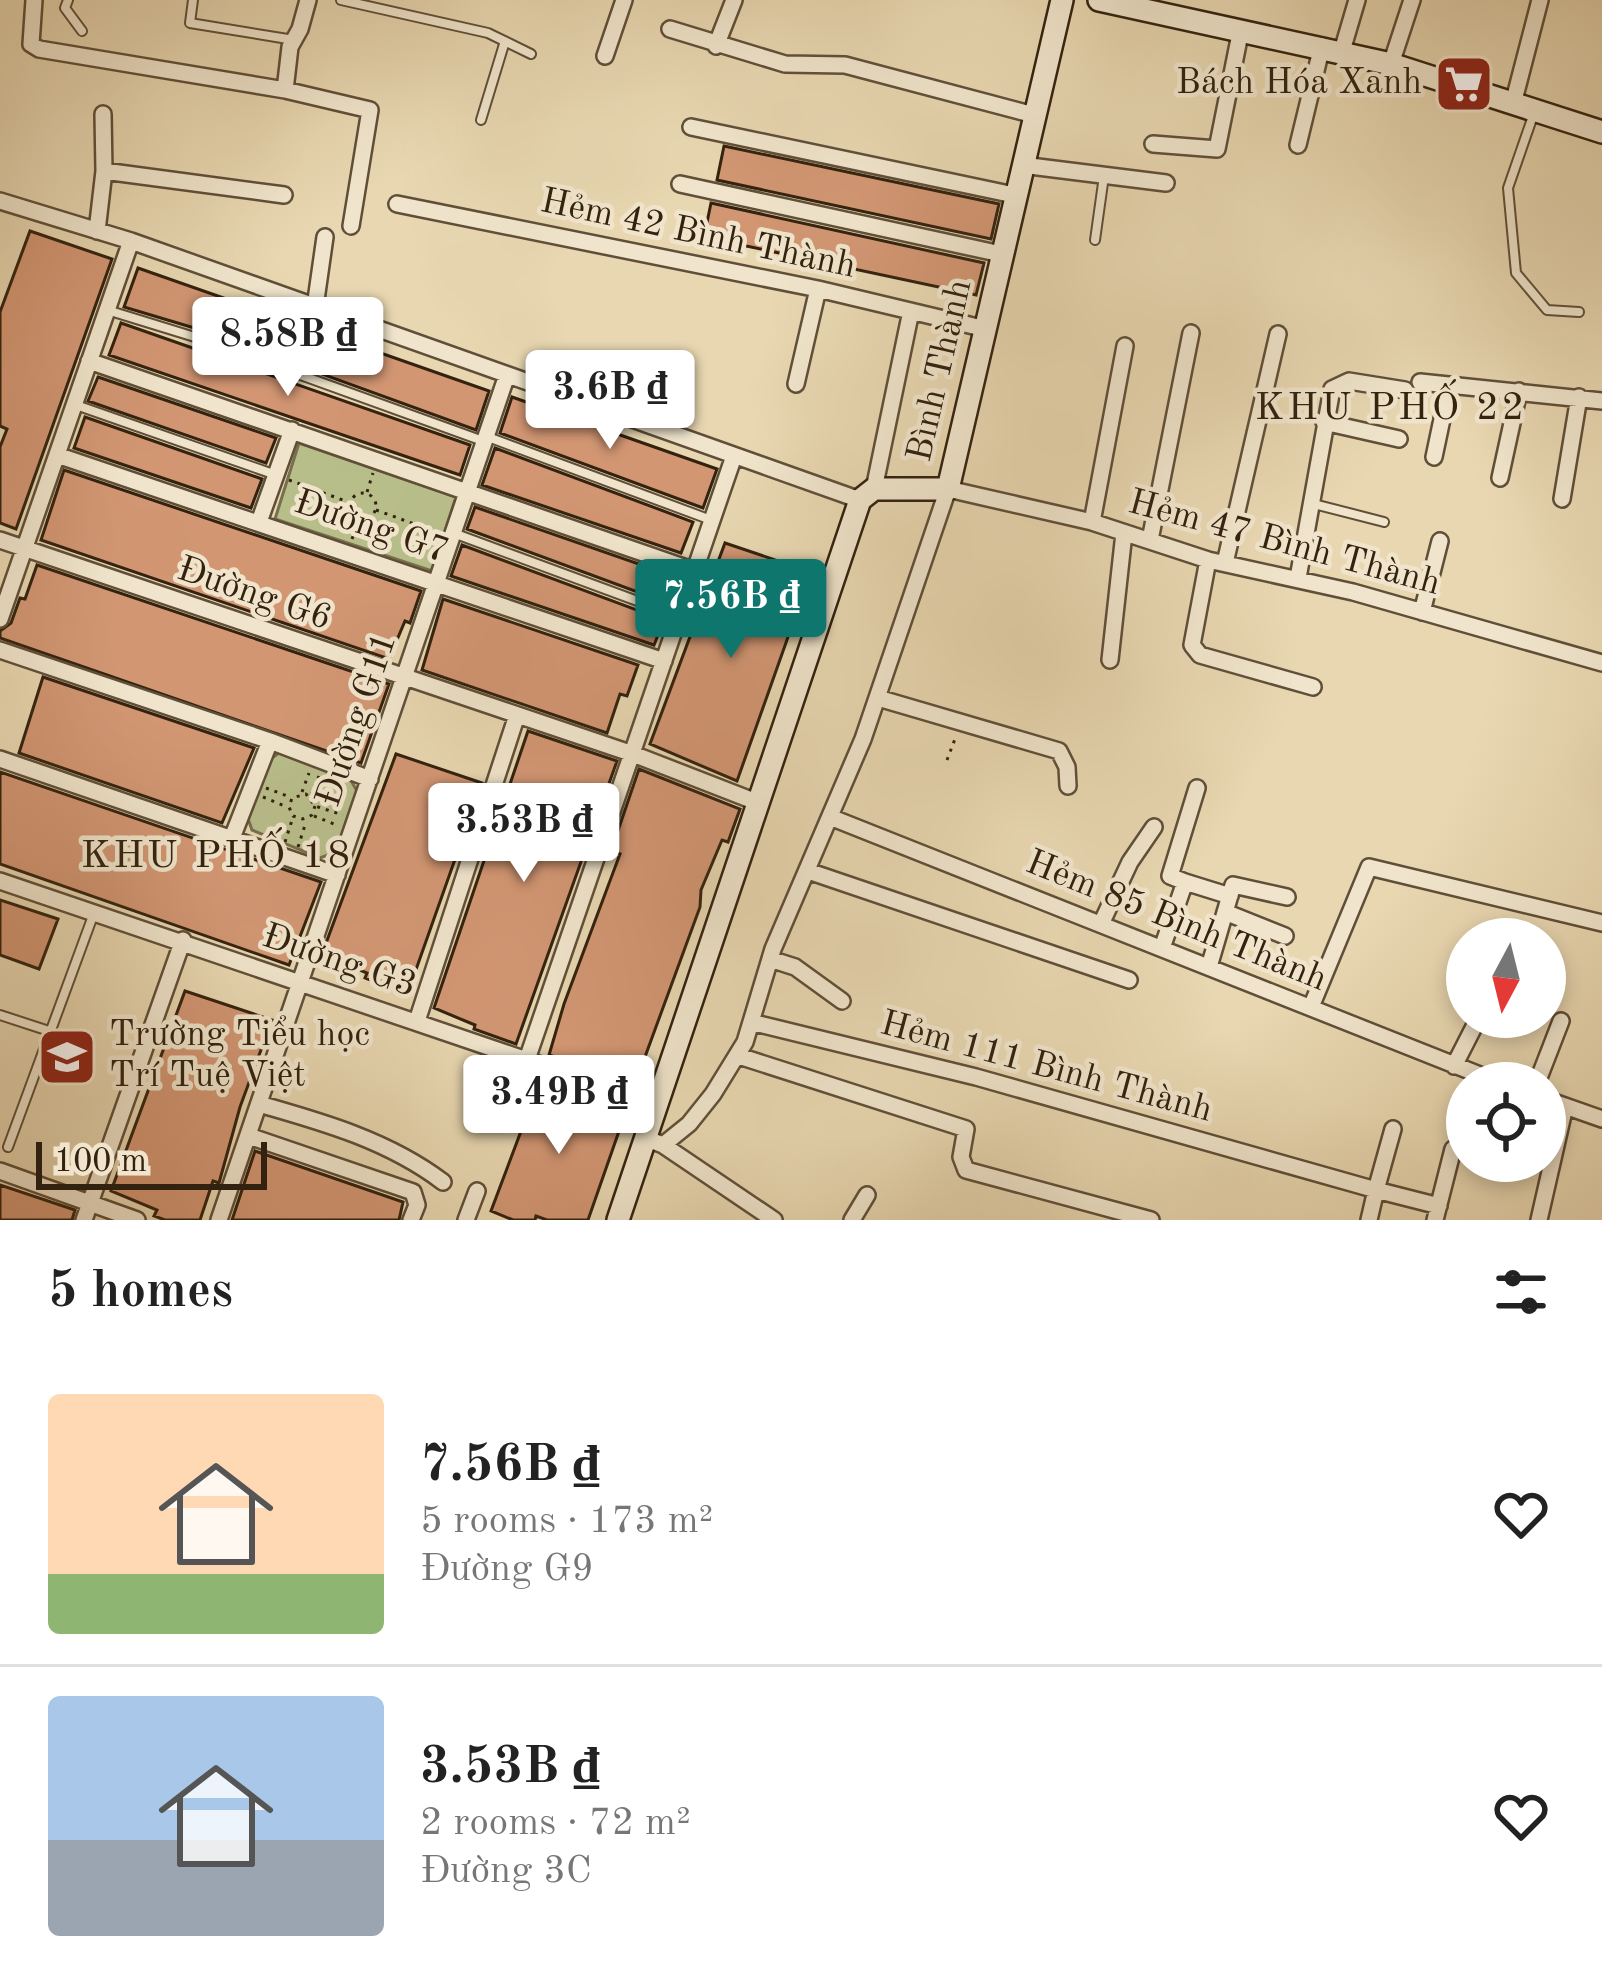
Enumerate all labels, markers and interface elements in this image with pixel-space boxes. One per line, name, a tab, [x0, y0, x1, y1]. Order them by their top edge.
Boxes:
supermarket icon: Bách Hóa Xanh	[1433, 53, 1495, 115]
place label: Bách Hóa Xanh	[1176, 66, 1422, 102]
street label: Hẻm 42 Bình Thành	[537, 184, 859, 286]
street label: Bình Thành	[903, 276, 979, 466]
pin: 8.58B ₫	[177, 297, 399, 399]
text: 8.58B ₫	[219, 316, 357, 355]
pin: 3.6B ₫	[512, 350, 708, 452]
text: 3.6B ₫	[553, 369, 667, 408]
district label: KHU PHỐ 22	[1255, 379, 1527, 428]
street label: Đường G7	[289, 485, 453, 571]
street label: Hẻm 47 Bình Thành	[1124, 485, 1444, 603]
street label: Đường G6	[172, 552, 336, 638]
pin: 7.56B ₫	[620, 559, 842, 661]
text: 7.56B ₫	[662, 578, 800, 617]
street label: Đường G11	[311, 628, 405, 812]
pin: 3.53B ₫	[413, 783, 635, 885]
text: 3.53B ₫	[455, 802, 593, 841]
district label: KHU PHỐ 18	[81, 827, 353, 876]
street label: Hẻm 85 Bình Thành	[1020, 845, 1332, 999]
north arrow	[1446, 918, 1566, 1038]
map controls	[1446, 918, 1566, 1182]
street label: Đường G3	[257, 919, 421, 1005]
street label: Hẻm 111 Bình Thành	[876, 1006, 1216, 1130]
place label: Trường Tiểu học Trí Tuệ Việt	[109, 1015, 370, 1095]
school or university icon: Trường Tiểu học Trí Tuệ Việt	[36, 1026, 98, 1088]
pin: 3.49B ₫	[448, 1055, 670, 1157]
button: locate	[1446, 1062, 1566, 1182]
text: 3.49B ₫	[490, 1074, 628, 1113]
scale bar	[36, 1136, 267, 1189]
text: 100 m	[54, 1146, 147, 1179]
icon: filters	[1488, 1259, 1554, 1325]
text: 5 homes	[48, 1267, 233, 1318]
text: 7.56B ₫	[420, 1441, 600, 1492]
icon: home	[144, 1442, 288, 1586]
icon: heart	[1488, 1481, 1554, 1547]
text: 5 rooms · 173 m²	[420, 1502, 713, 1541]
text: Đường G9	[420, 1550, 594, 1589]
text: 3.53B ₫	[420, 1743, 600, 1794]
icon: home	[144, 1744, 288, 1888]
icon: heart	[1488, 1783, 1554, 1849]
text: 2 rooms · 72 m²	[420, 1804, 691, 1843]
text: Đường 3C	[420, 1852, 592, 1891]

